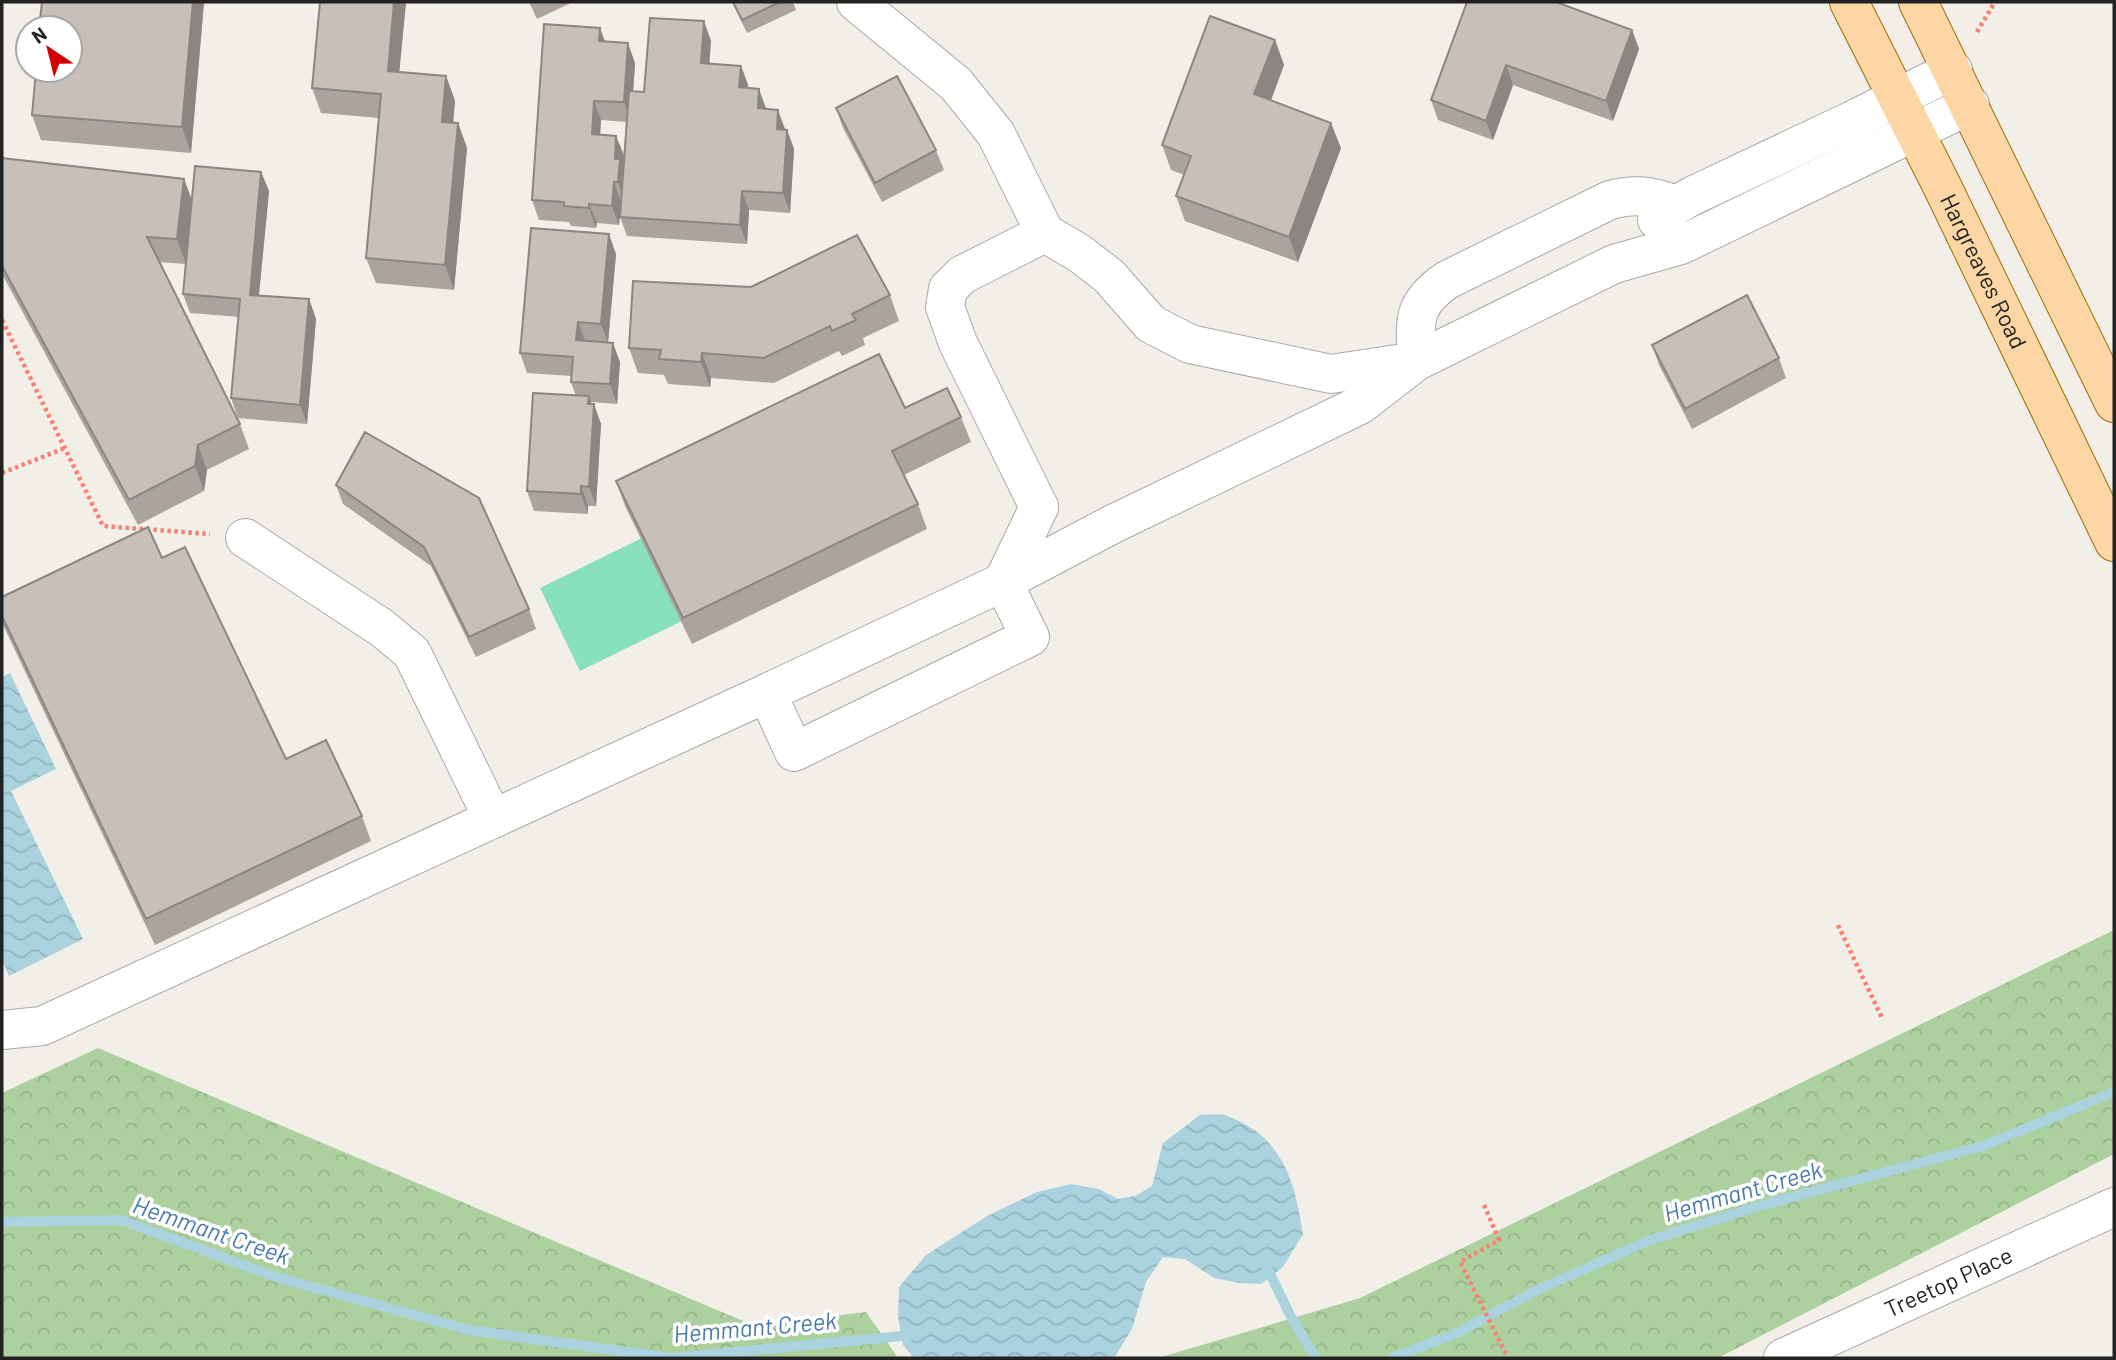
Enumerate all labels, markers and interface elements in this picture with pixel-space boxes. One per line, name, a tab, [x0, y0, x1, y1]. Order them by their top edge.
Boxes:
north arrow	[14, 14, 84, 84]
text: N	[27, 22, 51, 48]
street label: Hargreaves Road	[1935, 189, 2033, 353]
water label: Hemmant Creek	[1660, 1154, 1825, 1227]
water label: Hemmant Creek	[129, 1189, 294, 1270]
street label: Treetop Place	[1880, 1240, 2016, 1323]
water label: Hemmant Creek	[672, 1305, 838, 1348]

